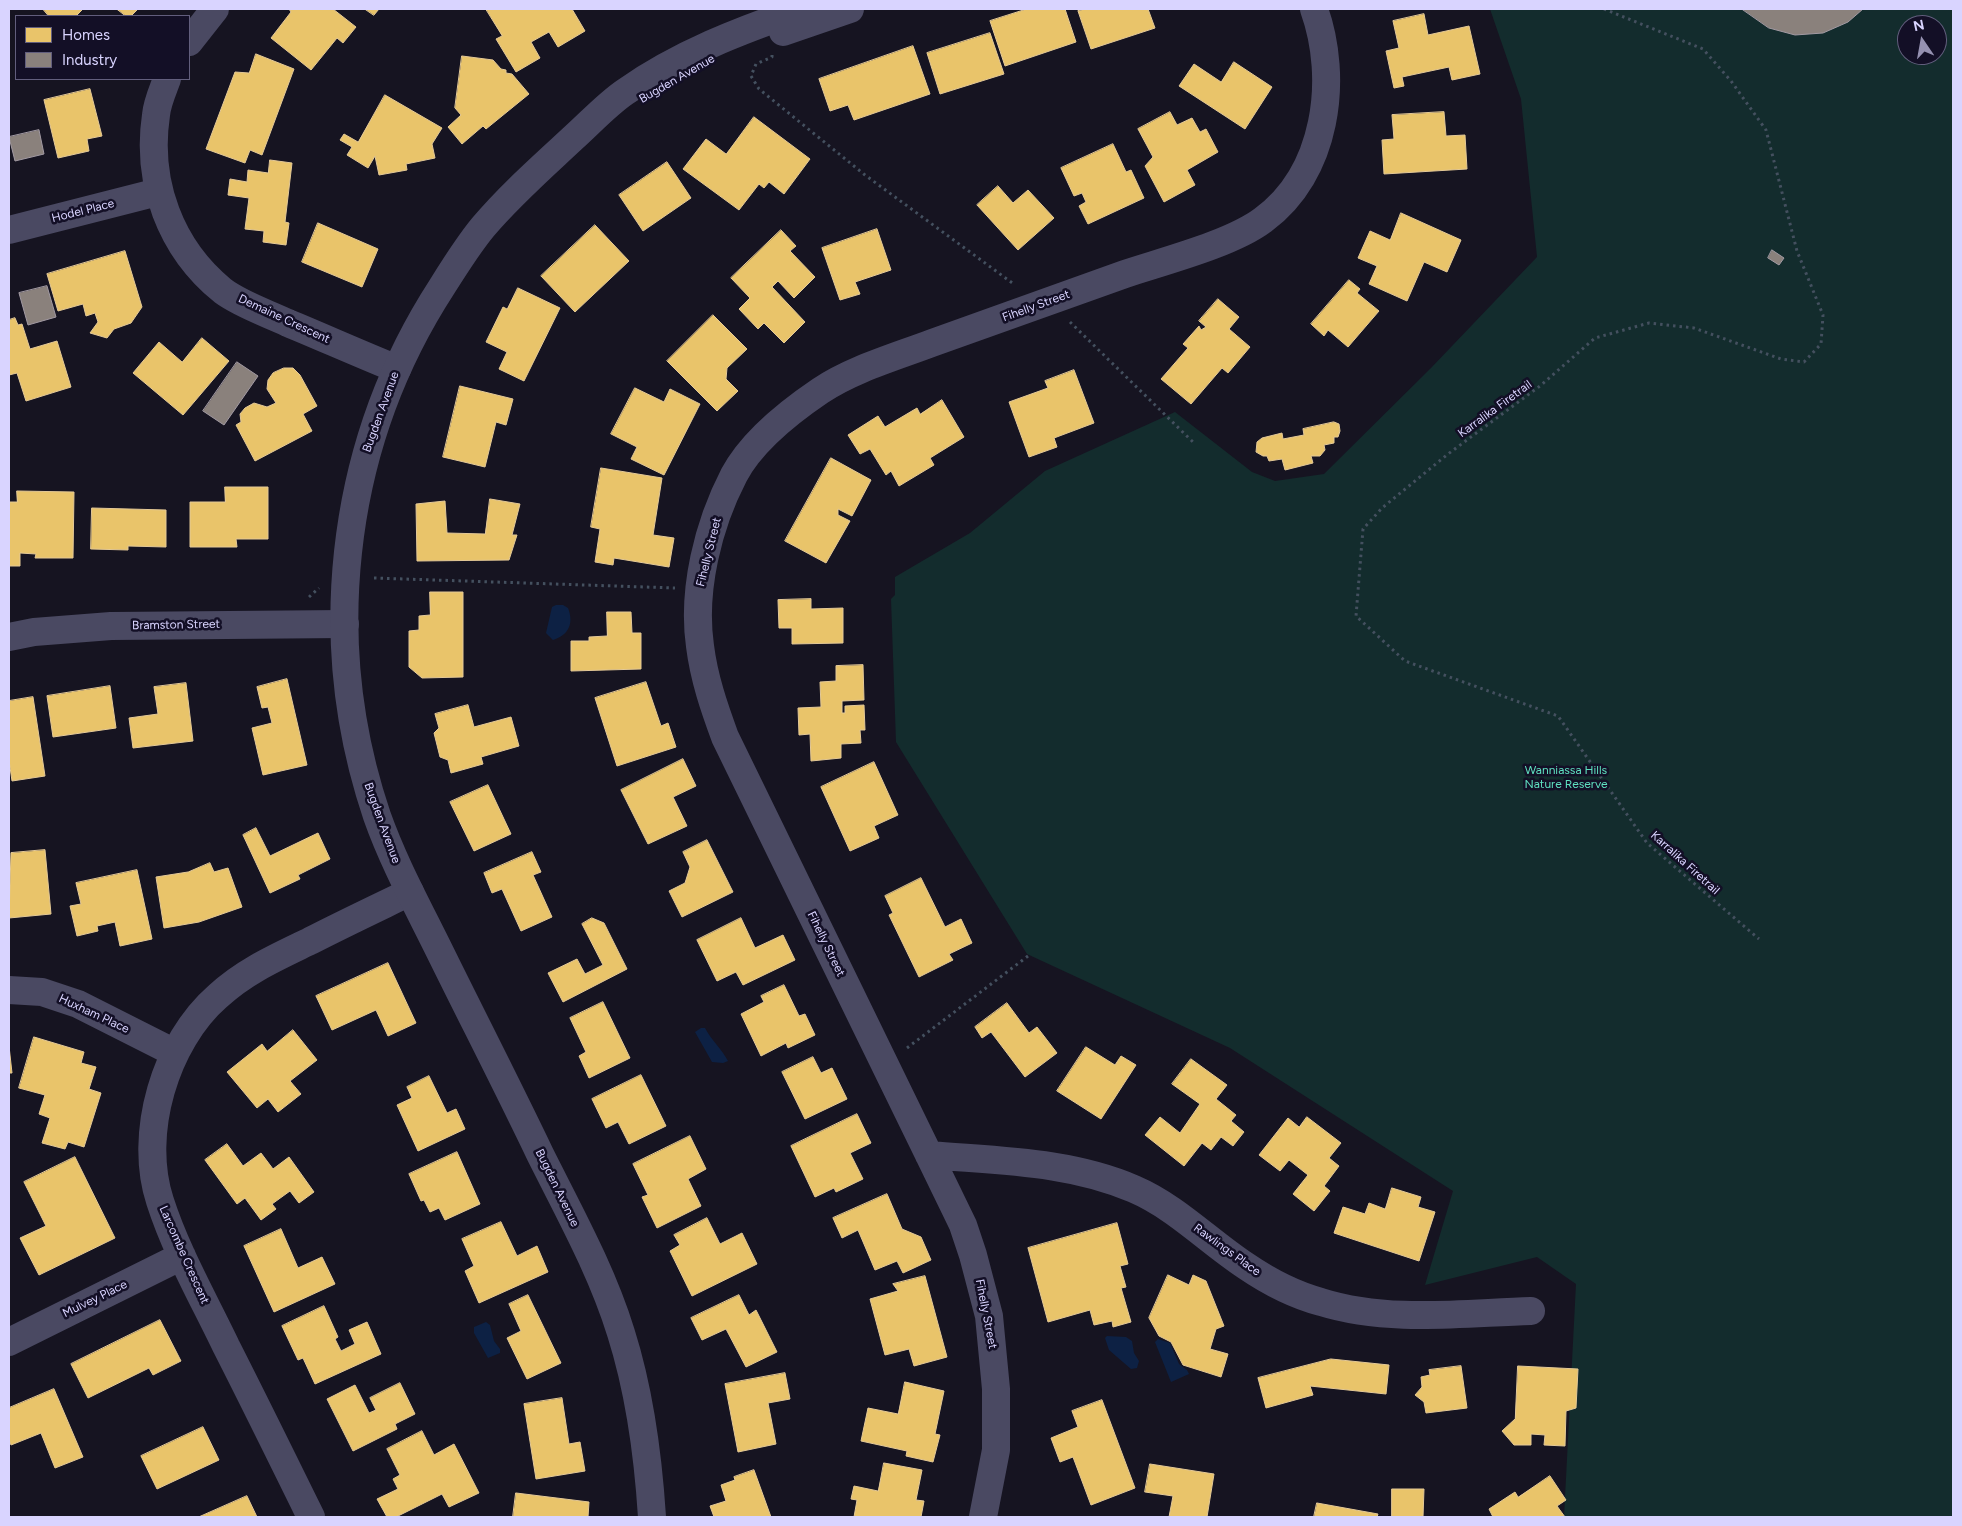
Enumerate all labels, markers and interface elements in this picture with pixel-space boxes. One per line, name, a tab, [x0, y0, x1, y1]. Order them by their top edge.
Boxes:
legend	[15, 15, 190, 80]
north arrow	[1897, 15, 1947, 65]
text: N	[1912, 16, 1926, 35]
text: Homes	[62, 26, 110, 44]
text: Industry	[62, 51, 117, 69]
street label: Bugden Avenue	[637, 52, 717, 106]
street label: Hodel Place	[50, 196, 116, 226]
street label: Fihelly Street	[1000, 287, 1072, 325]
street label: Demaine Crescent	[236, 291, 332, 347]
street label: Bugden Avenue	[360, 370, 402, 454]
street label: Karralika Firetrail	[1455, 377, 1535, 441]
street label: Fihelly Street	[693, 516, 725, 588]
street label: Bramston Street	[132, 617, 220, 633]
park label: Wanniassa Hills Nature Reserve	[1524, 763, 1608, 791]
street label: Bugden Avenue	[361, 781, 403, 865]
street label: Karralika Firetrail	[1648, 828, 1722, 898]
street label: Fihelly Street	[804, 909, 848, 979]
street label: Huxham Place	[56, 991, 132, 1037]
street label: Bugden Avenue	[532, 1147, 582, 1229]
street label: Larcombe Crescent	[156, 1204, 212, 1306]
street label: Rawlings Place	[1191, 1221, 1263, 1279]
street label: Mulvey Place	[60, 1277, 130, 1321]
street label: Fihelly Street	[972, 1278, 1000, 1350]

